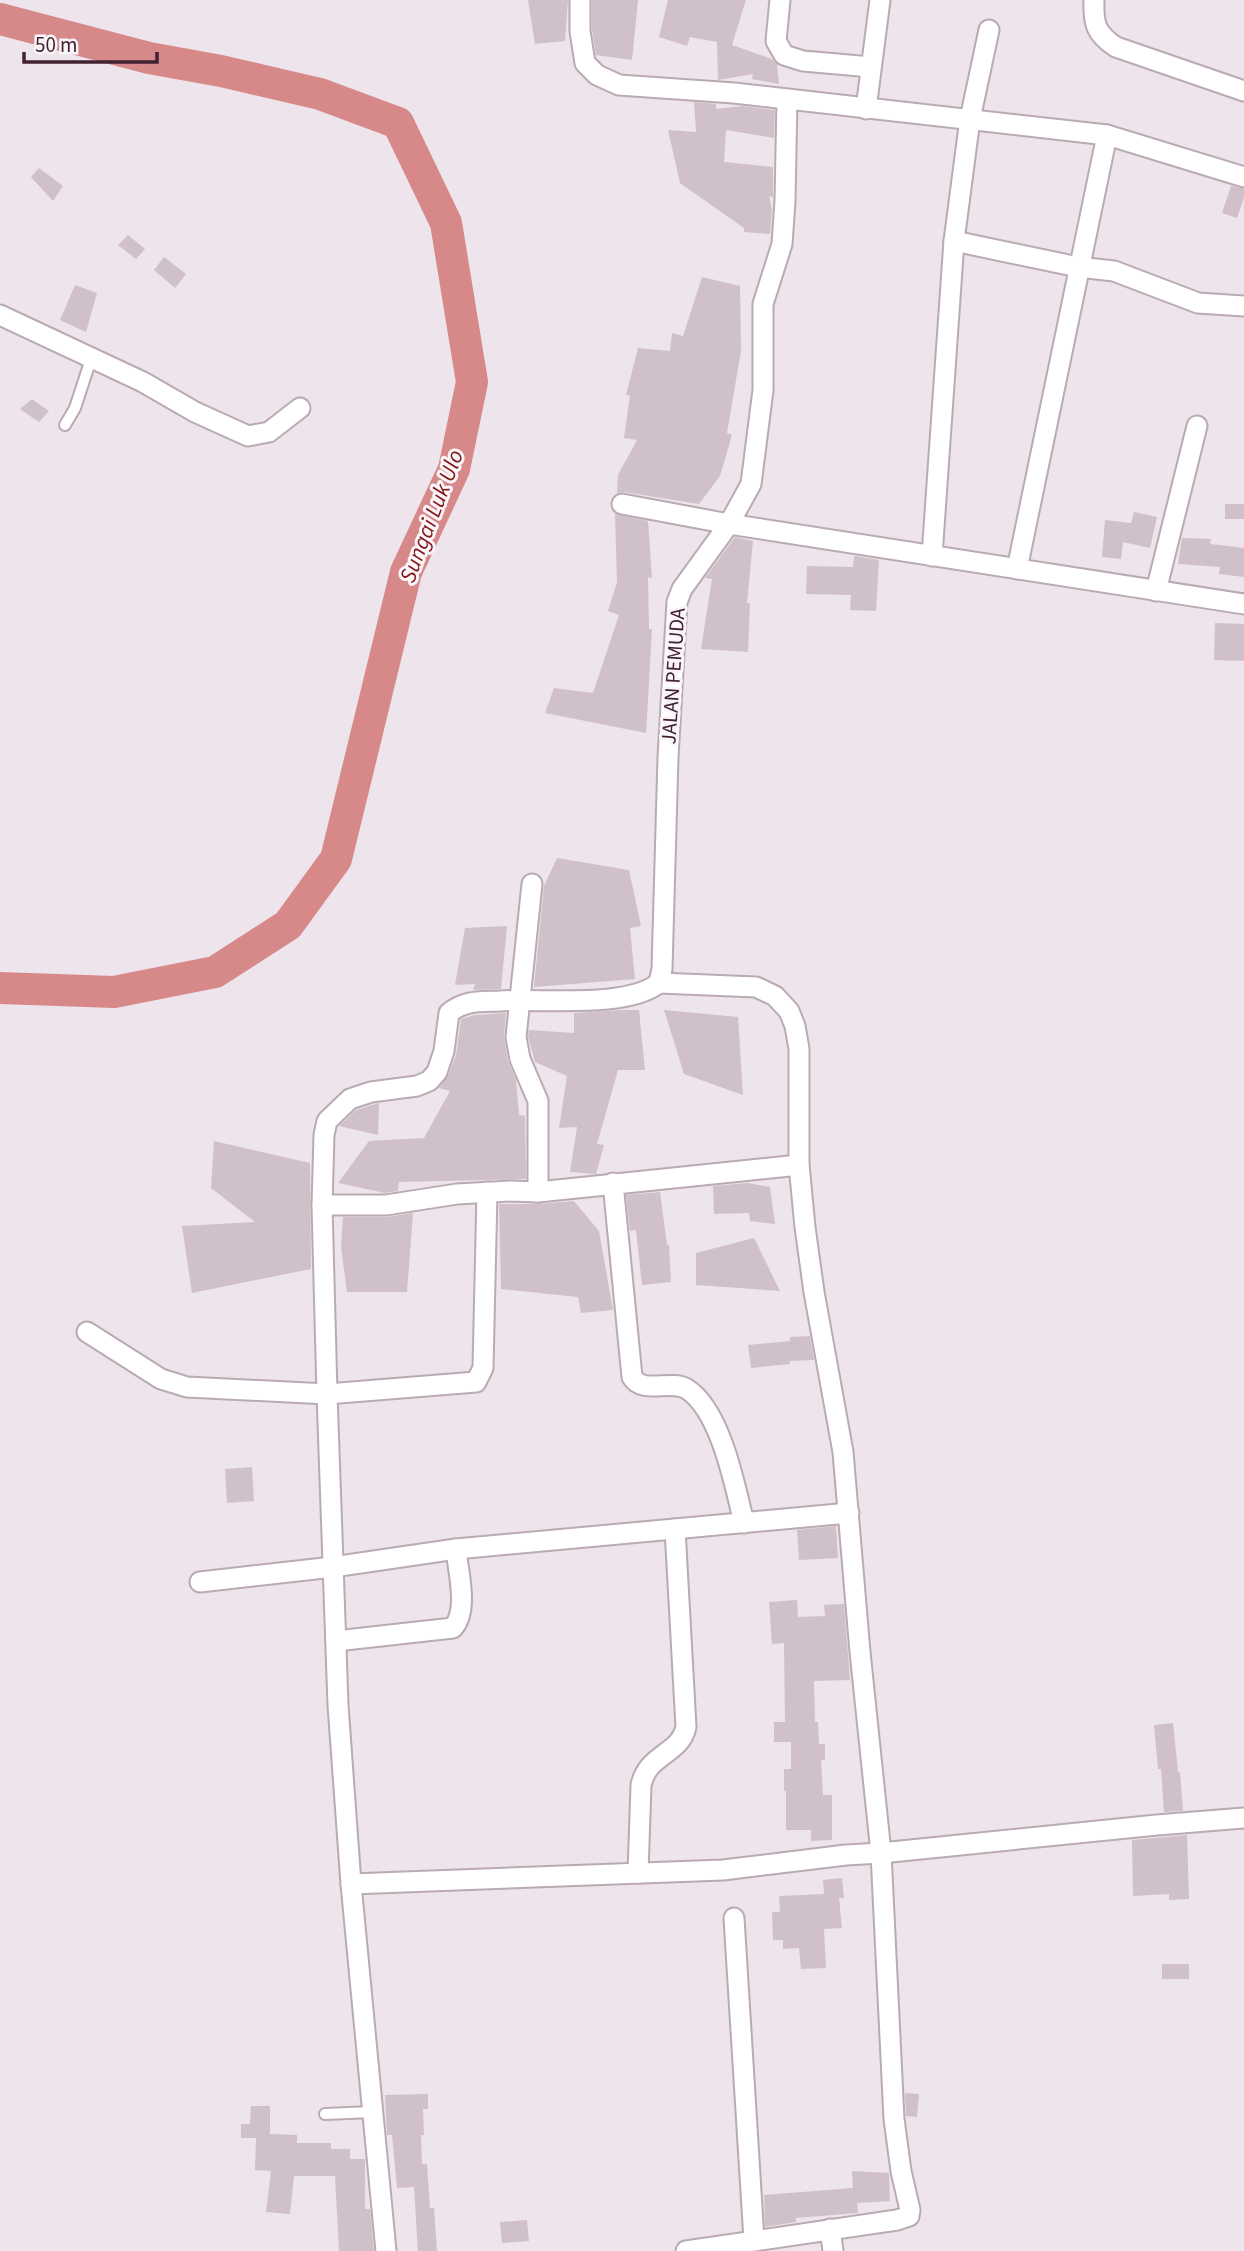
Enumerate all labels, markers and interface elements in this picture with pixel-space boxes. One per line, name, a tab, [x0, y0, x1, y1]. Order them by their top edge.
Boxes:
scale bar	[24, 21, 158, 65]
text: 50 m	[35, 30, 77, 60]
water label: Sungai Luk Ulo	[391, 445, 472, 587]
street label: JALAN PEMUDA	[653, 606, 693, 745]

